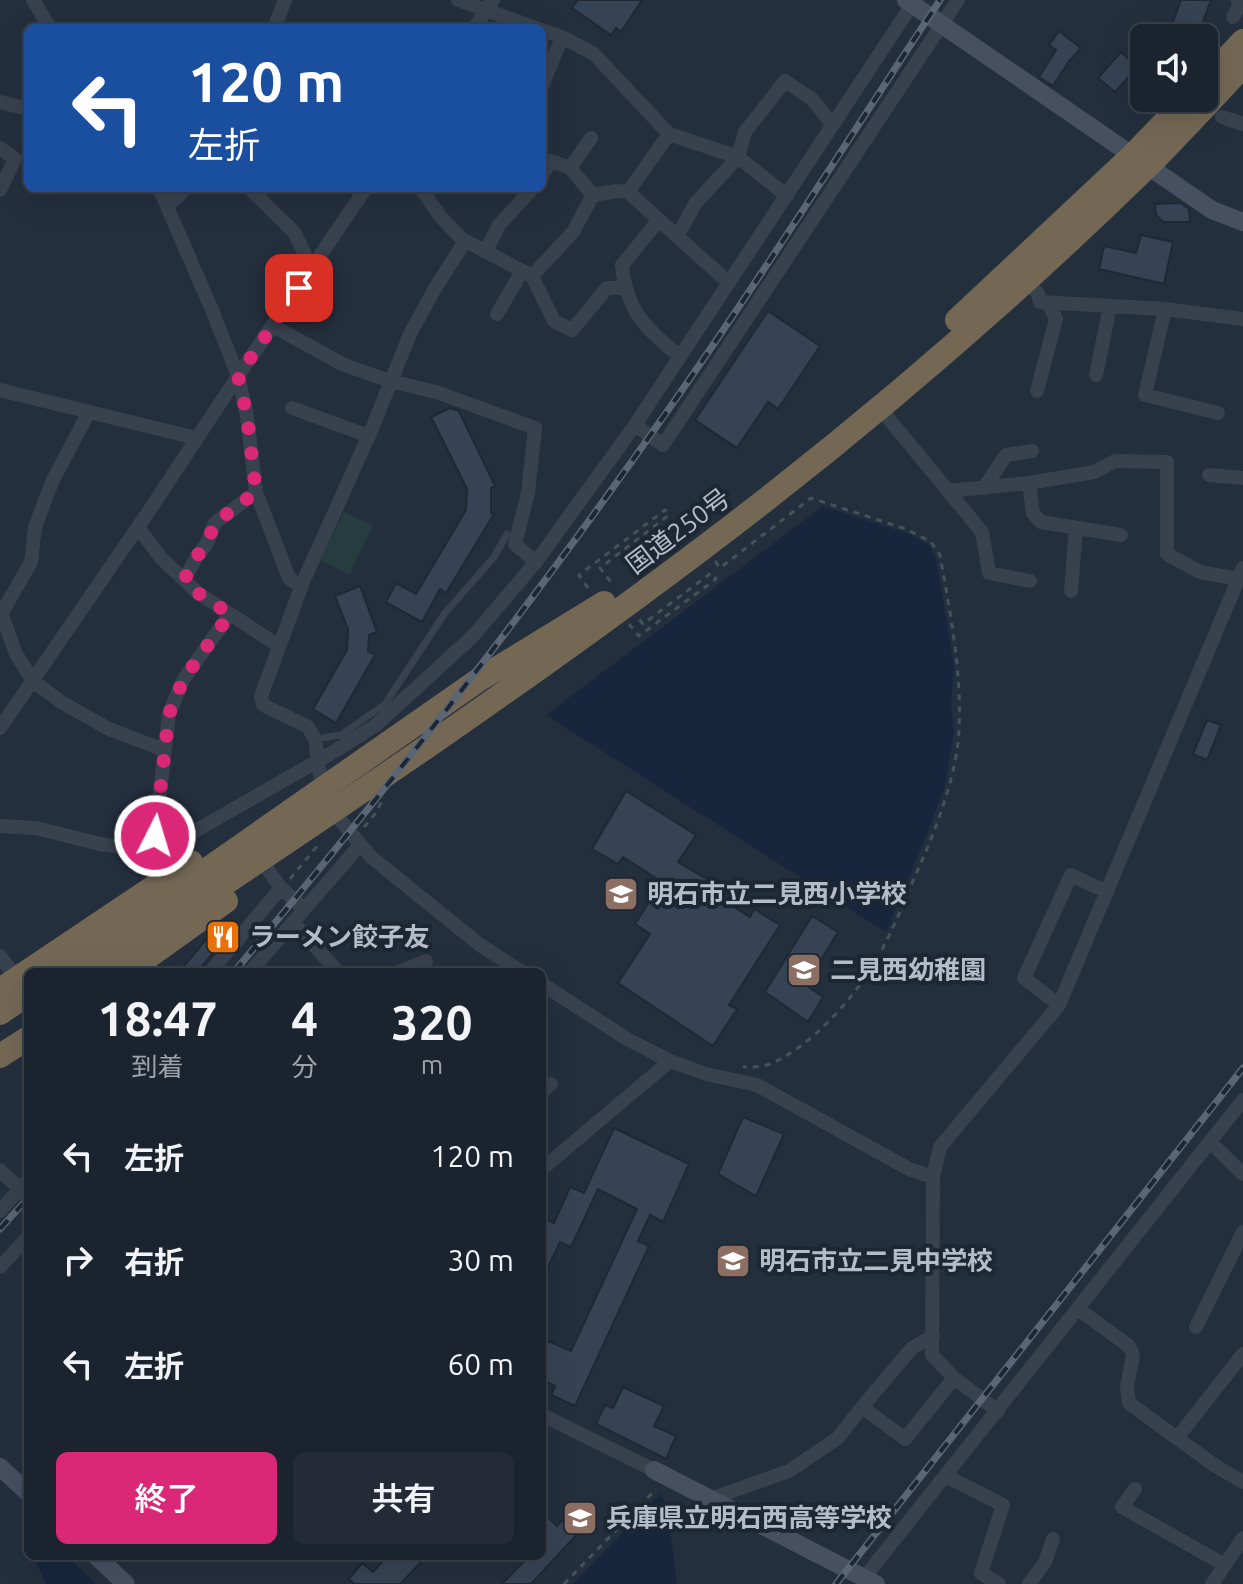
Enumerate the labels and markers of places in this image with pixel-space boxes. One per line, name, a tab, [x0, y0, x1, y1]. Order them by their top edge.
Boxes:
pin	[265, 254, 333, 322]
school or university icon: 明石市立二見西小学校	[602, 875, 640, 913]
place label: 明石市立二見西小学校	[647, 879, 907, 908]
restaurant icon: ラーメン餃子友	[204, 918, 242, 956]
place label: ラーメン餃子友	[249, 922, 430, 951]
school or university icon: 二見西幼稚園	[785, 951, 823, 989]
place label: 二見西幼稚園	[830, 955, 986, 984]
school or university icon: 明石市立二見中学校	[714, 1242, 752, 1280]
place label: 明石市立二見中学校	[759, 1246, 993, 1275]
school or university icon: 兵庫県立明石西高等学校	[561, 1499, 599, 1537]
place label: 兵庫県立明石西高等学校	[606, 1503, 892, 1532]

